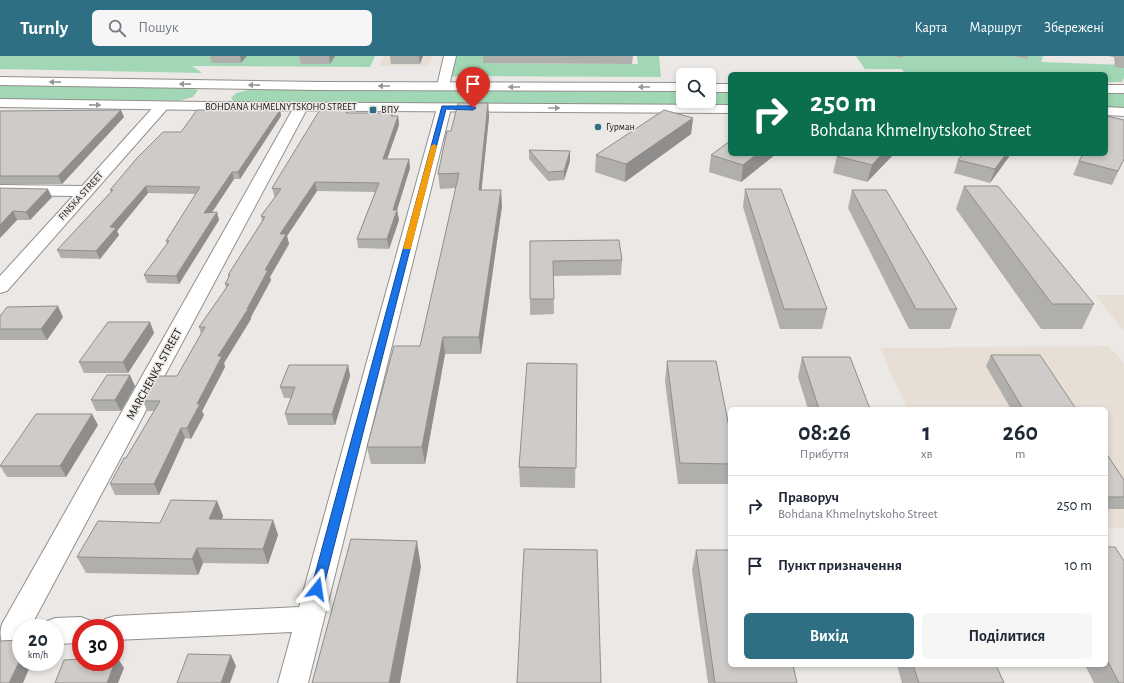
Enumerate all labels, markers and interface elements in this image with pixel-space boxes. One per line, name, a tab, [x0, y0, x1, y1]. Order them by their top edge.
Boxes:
search box	[92, 10, 372, 46]
icon: search	[106, 17, 128, 39]
text: Turnly	[20, 19, 68, 38]
text: Пошук	[138, 20, 179, 35]
text: Карта	[914, 21, 947, 35]
text: Маршрут	[969, 21, 1022, 35]
text: Збережені	[1044, 21, 1104, 35]
pin	[456, 67, 490, 108]
map controls	[676, 68, 716, 108]
button: search	[676, 68, 716, 108]
icon: arrive	[462, 73, 484, 95]
one-way arrow	[48, 79, 61, 85]
one-way arrow	[178, 81, 191, 87]
one-way arrow	[247, 82, 260, 88]
one-way arrow	[377, 83, 390, 89]
one-way arrow	[507, 84, 520, 90]
one-way arrow	[637, 84, 650, 90]
icon: right	[744, 88, 796, 140]
text: 250 m	[810, 89, 877, 117]
one-way arrow	[89, 102, 102, 108]
street label: BOHDANA KHMELNYTSKOHO STREET	[205, 102, 357, 112]
marker: ВПУ	[368, 105, 378, 115]
place label: ВПУ	[381, 105, 399, 115]
one-way arrow	[548, 105, 561, 111]
marker: Гурман	[593, 122, 603, 132]
place label: Гурман	[606, 122, 635, 132]
text: Bohdana Khmelnytskoho Street	[810, 122, 1031, 140]
street label: FINSKA STREET	[57, 170, 105, 222]
street label: MARCHENKA STREET	[124, 326, 184, 422]
text: 08:26	[798, 421, 851, 445]
text: 1	[922, 421, 931, 445]
text: 260	[1003, 421, 1038, 445]
text: Прибуття	[800, 448, 849, 461]
text: хв	[921, 448, 933, 461]
text: m	[1015, 448, 1025, 461]
text: Праворуч	[778, 490, 839, 505]
icon: right	[744, 495, 766, 517]
text: 250 m	[1057, 498, 1092, 513]
text: Bohdana Khmelnytskoho Street	[778, 508, 938, 521]
icon: arrive	[744, 555, 766, 577]
text: Пункт призначення	[778, 558, 902, 573]
text: 10 m	[1064, 558, 1092, 573]
position arrow	[296, 568, 338, 610]
button: Вихід	[744, 613, 914, 659]
button: Поділитися	[922, 613, 1092, 659]
speed limit sign: 30	[72, 619, 124, 671]
text: 20	[28, 630, 48, 650]
text: km/h	[28, 650, 48, 660]

